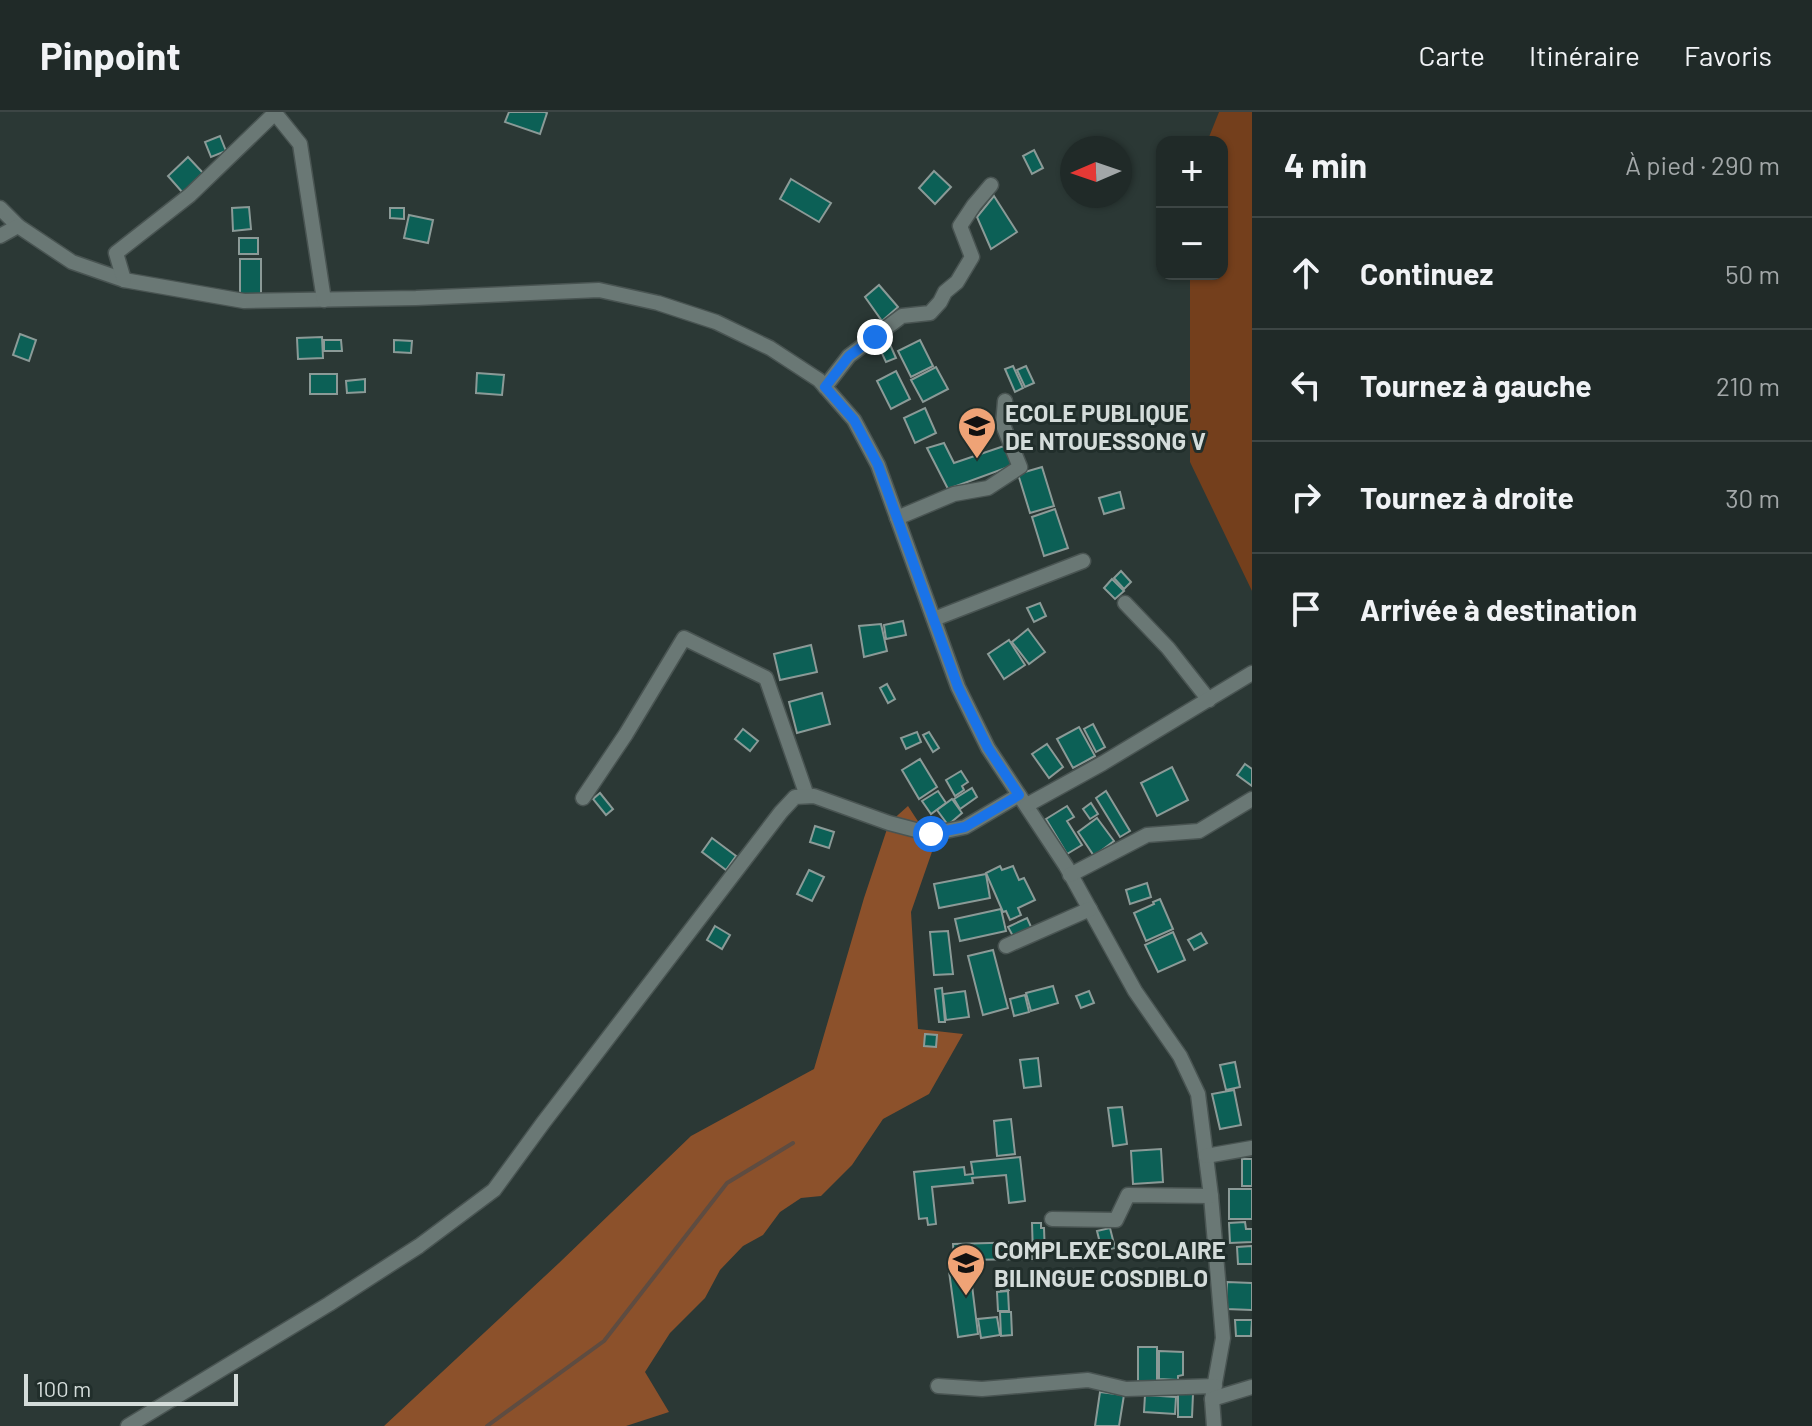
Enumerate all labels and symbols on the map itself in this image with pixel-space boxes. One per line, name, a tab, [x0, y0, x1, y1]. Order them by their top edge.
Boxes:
north arrow	[1060, 136, 1132, 208]
route end	[857, 319, 893, 355]
place label: ECOLE PUBLIQUE DE NTOUESSONG V	[1005, 398, 1206, 455]
school or university icon: ECOLE PUBLIQUE DE NTOUESSONG V	[956, 405, 998, 460]
route start	[913, 816, 949, 852]
place label: COMPLEXE SCOLAIRE BILINGUE COSDIBLO	[994, 1235, 1226, 1292]
school or university icon: COMPLEXE SCOLAIRE BILINGUE COSDIBLO	[945, 1242, 987, 1297]
scale bar	[24, 1370, 238, 1406]

